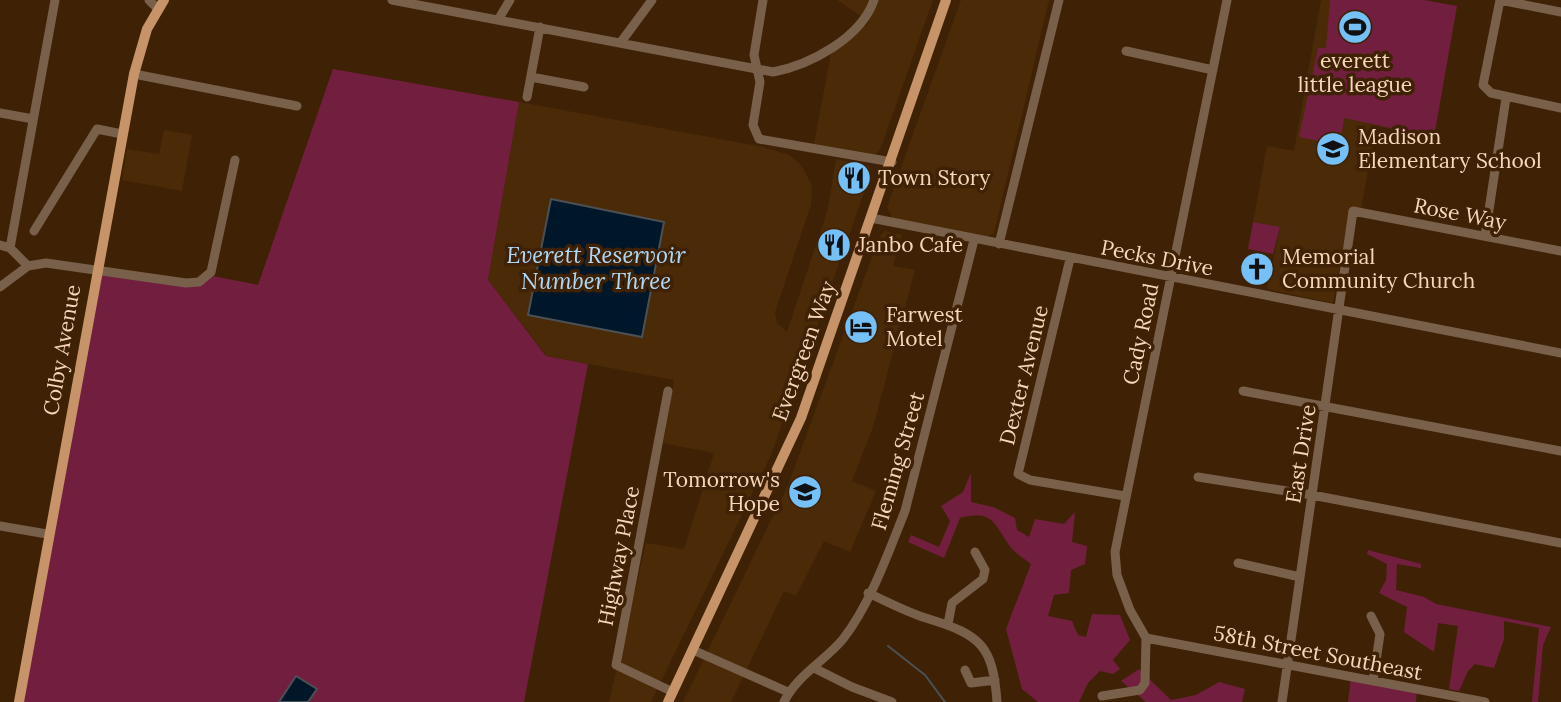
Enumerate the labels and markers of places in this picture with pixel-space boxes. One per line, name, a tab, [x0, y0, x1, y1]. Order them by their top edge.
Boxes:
sports icon: everett little league	[1336, 8, 1374, 46]
place label: everett little league	[1298, 47, 1412, 98]
place label: Madison Elementary School	[1358, 123, 1542, 174]
school or university icon: Madison Elementary School	[1314, 130, 1352, 168]
restaurant icon: Town Story	[835, 159, 873, 197]
place label: Town Story	[878, 164, 990, 191]
restaurant icon: Janbo Cafe	[815, 226, 853, 264]
place label: Janbo Cafe	[857, 231, 963, 258]
place label: Memorial Community Church	[1282, 243, 1475, 294]
church icon: Memorial Community Church	[1238, 250, 1276, 288]
place label: Farwest Motel	[886, 301, 963, 352]
hotel icon: Farwest Motel	[842, 308, 880, 346]
place label: Tomorrow's Hope	[663, 466, 780, 517]
school or university icon: Tomorrow's Hope	[786, 473, 824, 511]

